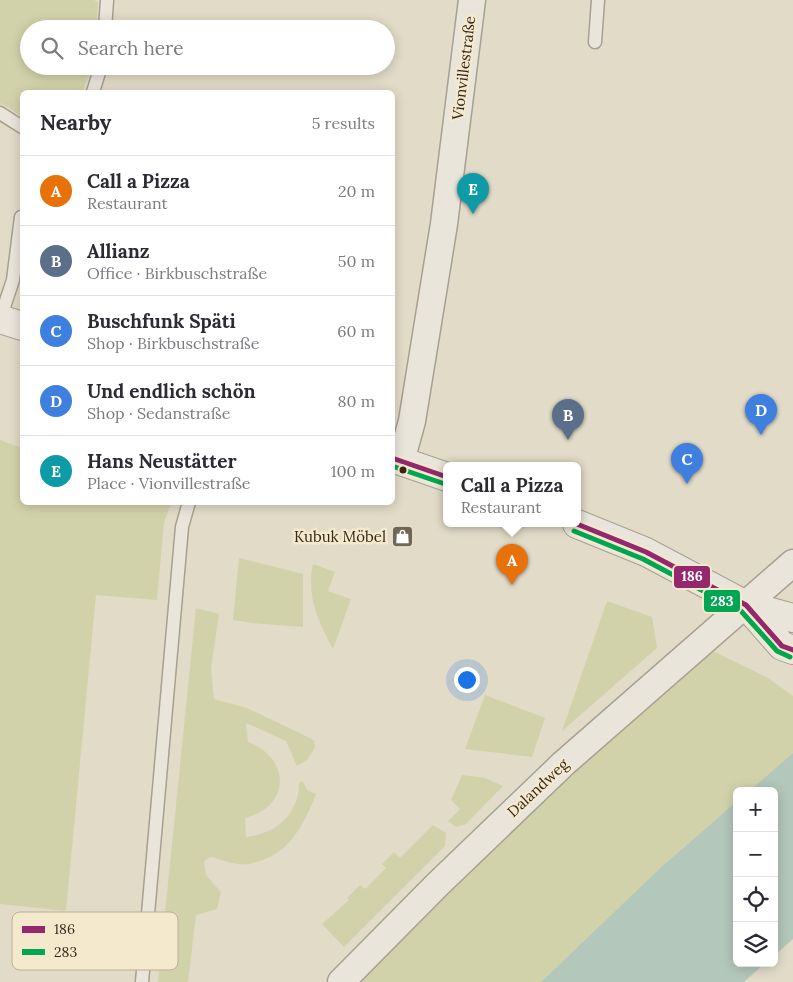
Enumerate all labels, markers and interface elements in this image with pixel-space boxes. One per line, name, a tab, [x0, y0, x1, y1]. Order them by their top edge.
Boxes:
street label: Vionvillestraße	[448, 15, 479, 122]
search box	[20, 20, 395, 75]
icon: search	[38, 34, 66, 62]
text: Search here	[78, 36, 184, 60]
text: Nearby	[40, 109, 111, 136]
text: 5 results	[312, 113, 375, 133]
text: Call a Pizza	[87, 169, 190, 193]
pin: E	[457, 173, 489, 214]
text: A	[51, 181, 61, 201]
text: 20 m	[338, 181, 375, 201]
text: Restaurant	[87, 193, 168, 213]
text: Allianz	[87, 239, 150, 263]
text: B	[51, 251, 61, 271]
text: 50 m	[338, 251, 375, 271]
text: Office · Birkbuschstraße	[87, 263, 267, 283]
text: Buschfunk Späti	[87, 309, 236, 333]
text: C	[50, 321, 62, 341]
text: 60 m	[337, 321, 375, 341]
text: Shop · Birkbuschstraße	[87, 333, 259, 353]
text: Und endlich schön	[87, 379, 256, 403]
text: D	[50, 391, 62, 411]
text: 80 m	[338, 391, 375, 411]
pin: D	[745, 394, 777, 435]
pin: B	[552, 399, 584, 440]
text: Shop · Sedanstraße	[87, 403, 230, 423]
pin: C	[671, 443, 703, 484]
text: Hans Neustätter	[87, 449, 237, 473]
text: E	[51, 461, 61, 481]
text: 100 m	[331, 461, 375, 481]
popup	[443, 462, 581, 527]
unlabelled marker	[398, 465, 408, 475]
text: Place · Vionvillestraße	[87, 473, 250, 493]
text: Call a Pizza	[461, 473, 563, 497]
text: Restaurant	[461, 497, 541, 517]
shop icon: Kubuk Möbel	[390, 525, 414, 549]
place label: Kubuk Möbel	[294, 527, 386, 546]
pin: A	[496, 544, 528, 585]
line badge: 186	[673, 565, 711, 589]
text: 186	[681, 567, 703, 585]
line badge: 283	[703, 589, 741, 613]
text: 283	[710, 592, 734, 610]
your location	[454, 667, 480, 693]
street label: Dalandweg	[503, 754, 573, 821]
map controls	[733, 787, 778, 967]
button: +	[733, 787, 778, 832]
button: −	[733, 832, 778, 877]
button: locate	[733, 877, 778, 922]
legend	[12, 912, 178, 970]
text: 186	[54, 920, 75, 938]
button: layers	[733, 922, 778, 967]
text: 283	[54, 943, 77, 961]

